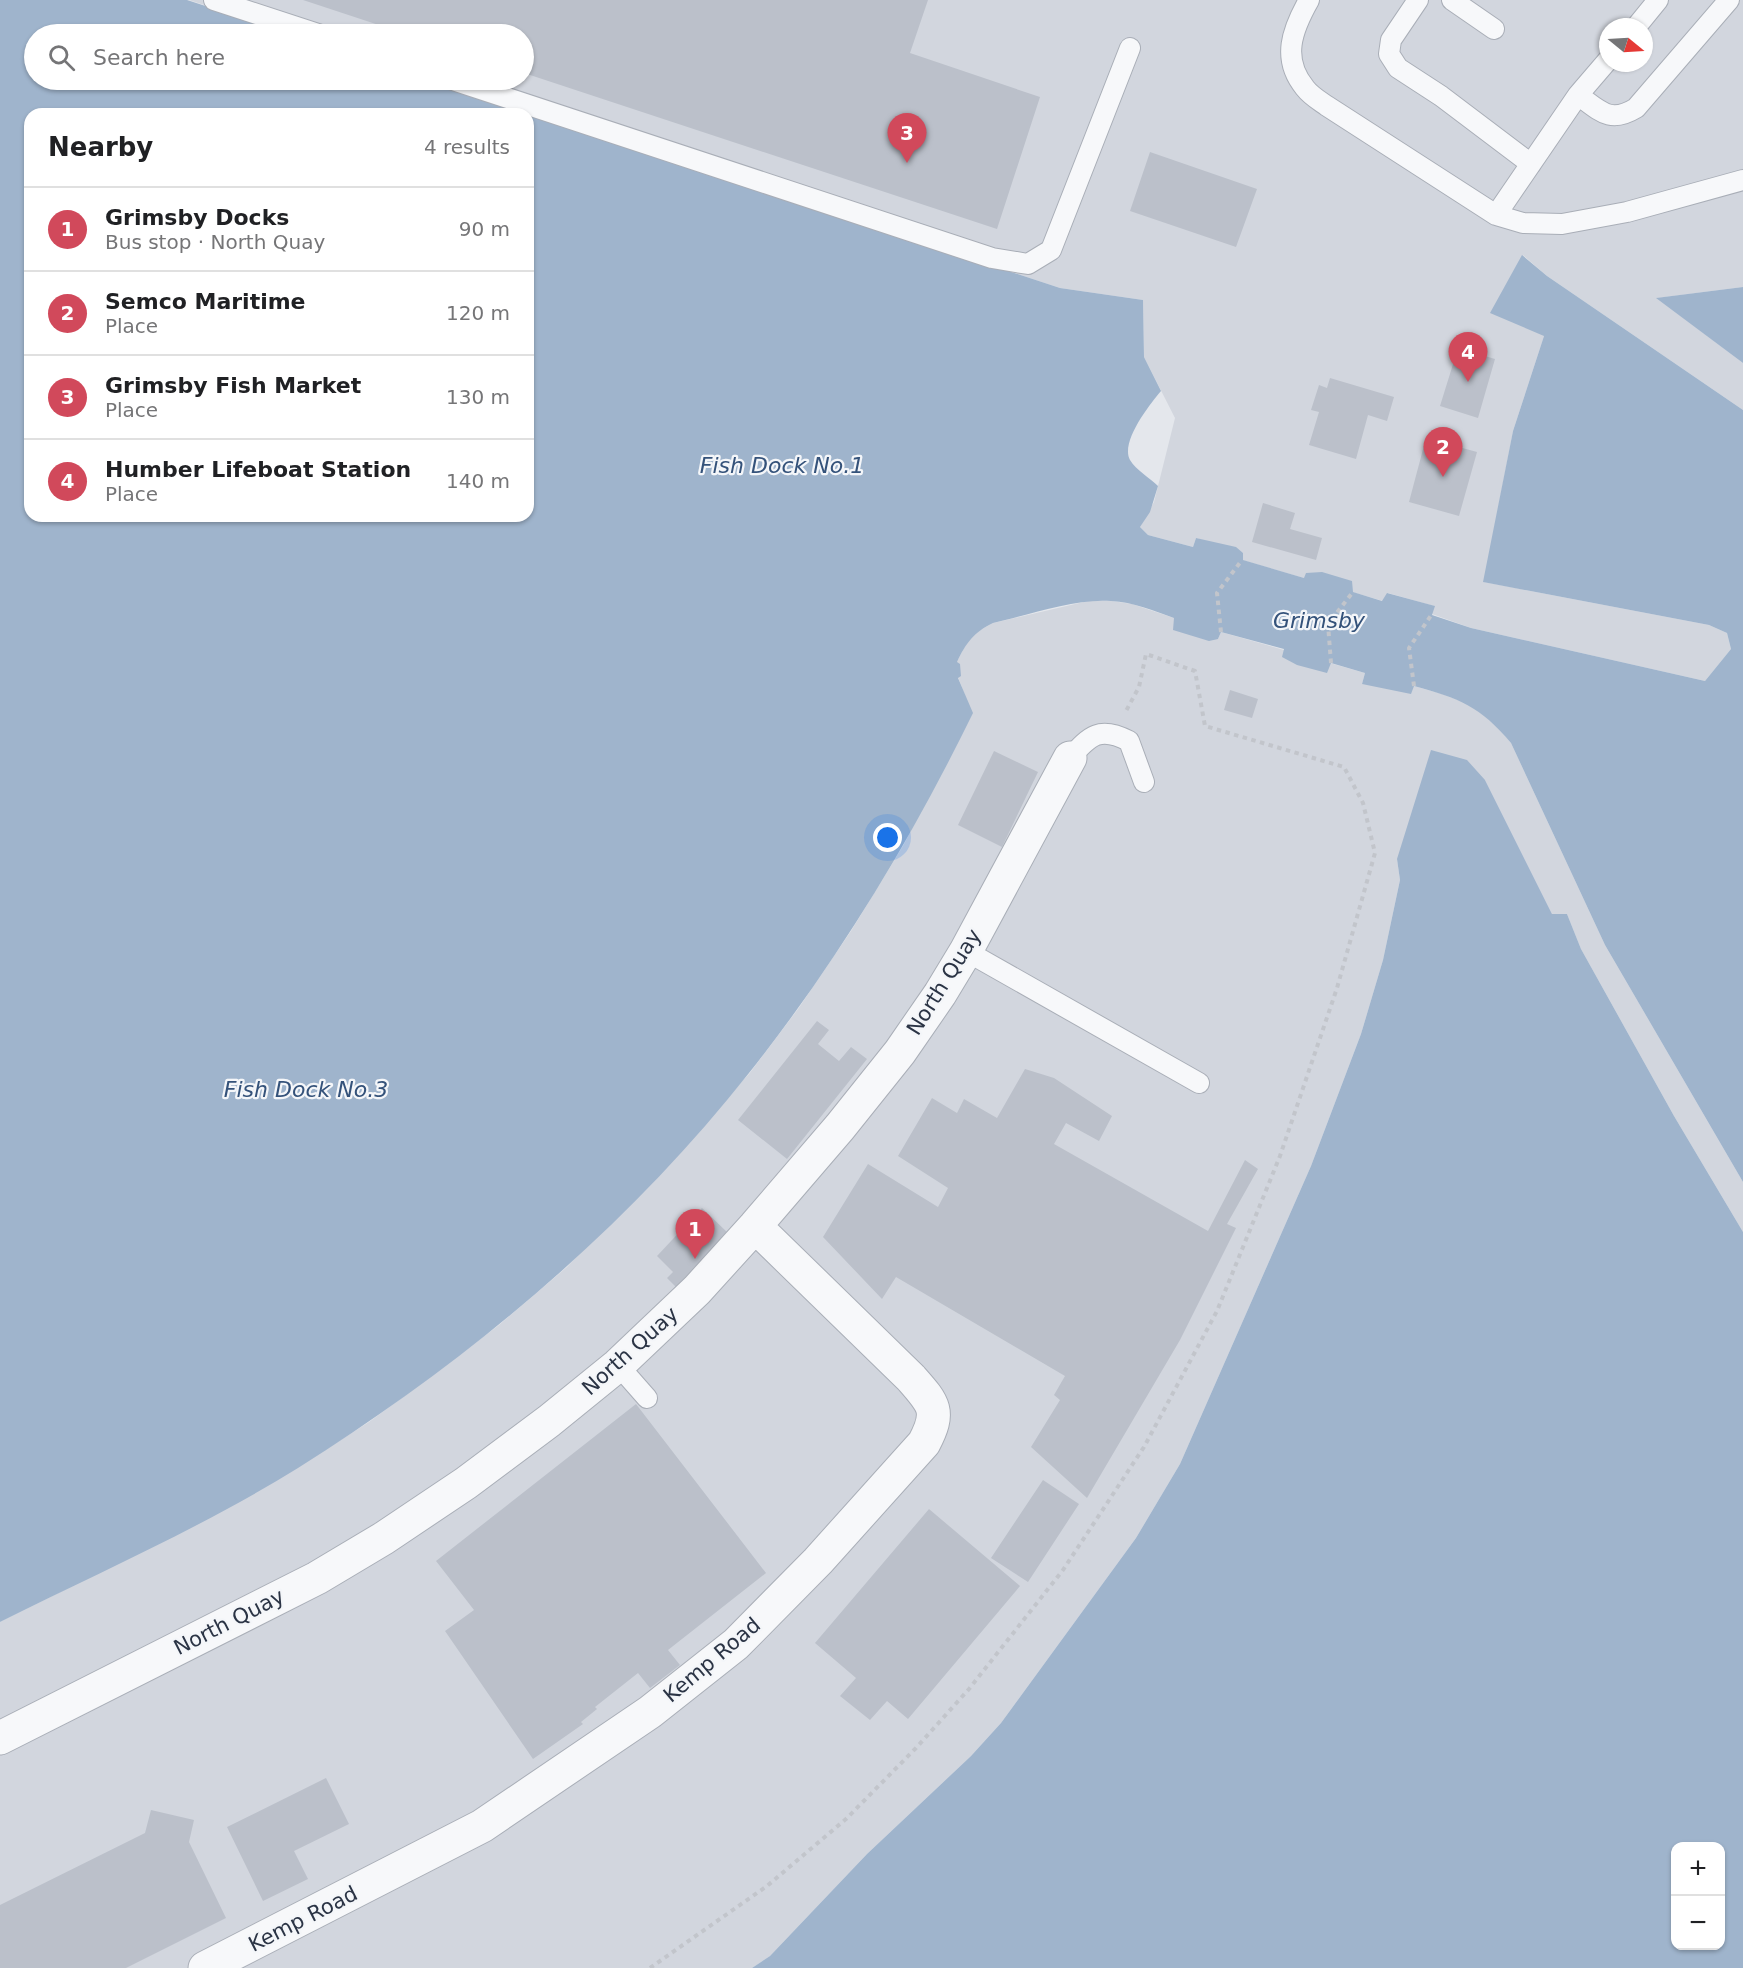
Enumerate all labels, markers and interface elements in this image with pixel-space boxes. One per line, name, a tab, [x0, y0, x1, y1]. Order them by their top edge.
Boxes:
north arrow	[1599, 18, 1653, 72]
search box	[24, 24, 534, 90]
icon: search	[45, 41, 78, 74]
text: Search here	[93, 45, 225, 70]
pin: 3	[888, 114, 926, 163]
text: Nearby	[48, 132, 153, 162]
text: 4 results	[424, 135, 510, 159]
text: Grimsby Docks	[105, 205, 289, 230]
text: 1	[61, 217, 74, 241]
text: 90 m	[459, 217, 510, 241]
text: Bus stop · North Quay	[105, 230, 325, 254]
text: Semco Maritime	[105, 289, 306, 314]
text: 2	[61, 301, 74, 325]
text: 120 m	[446, 301, 510, 325]
text: Place	[105, 314, 158, 338]
pin: 4	[1448, 332, 1488, 382]
text: Grimsby Fish Market	[105, 373, 361, 398]
text: 3	[61, 385, 74, 409]
text: 130 m	[446, 385, 510, 409]
text: Place	[105, 398, 158, 422]
pin: 2	[1424, 428, 1462, 477]
water label: Fish Dock No.1	[700, 453, 864, 478]
text: Humber Lifeboat Station	[105, 457, 411, 482]
text: 4	[61, 469, 74, 493]
text: 140 m	[446, 469, 510, 493]
text: Place	[105, 482, 158, 506]
water label: Grimsby	[1273, 608, 1366, 633]
your location	[873, 823, 902, 852]
street label: North Quay	[902, 925, 986, 1039]
water label: Fish Dock No.3	[224, 1077, 388, 1102]
pin: 1	[676, 1210, 714, 1259]
street label: North Quay	[577, 1302, 683, 1400]
street label: North Quay	[170, 1584, 288, 1660]
street label: Kemp Road	[659, 1613, 765, 1707]
map controls	[1671, 1842, 1725, 1950]
button: +	[1671, 1842, 1725, 1896]
street label: Kemp Road	[245, 1881, 361, 1957]
button: −	[1671, 1896, 1725, 1950]

